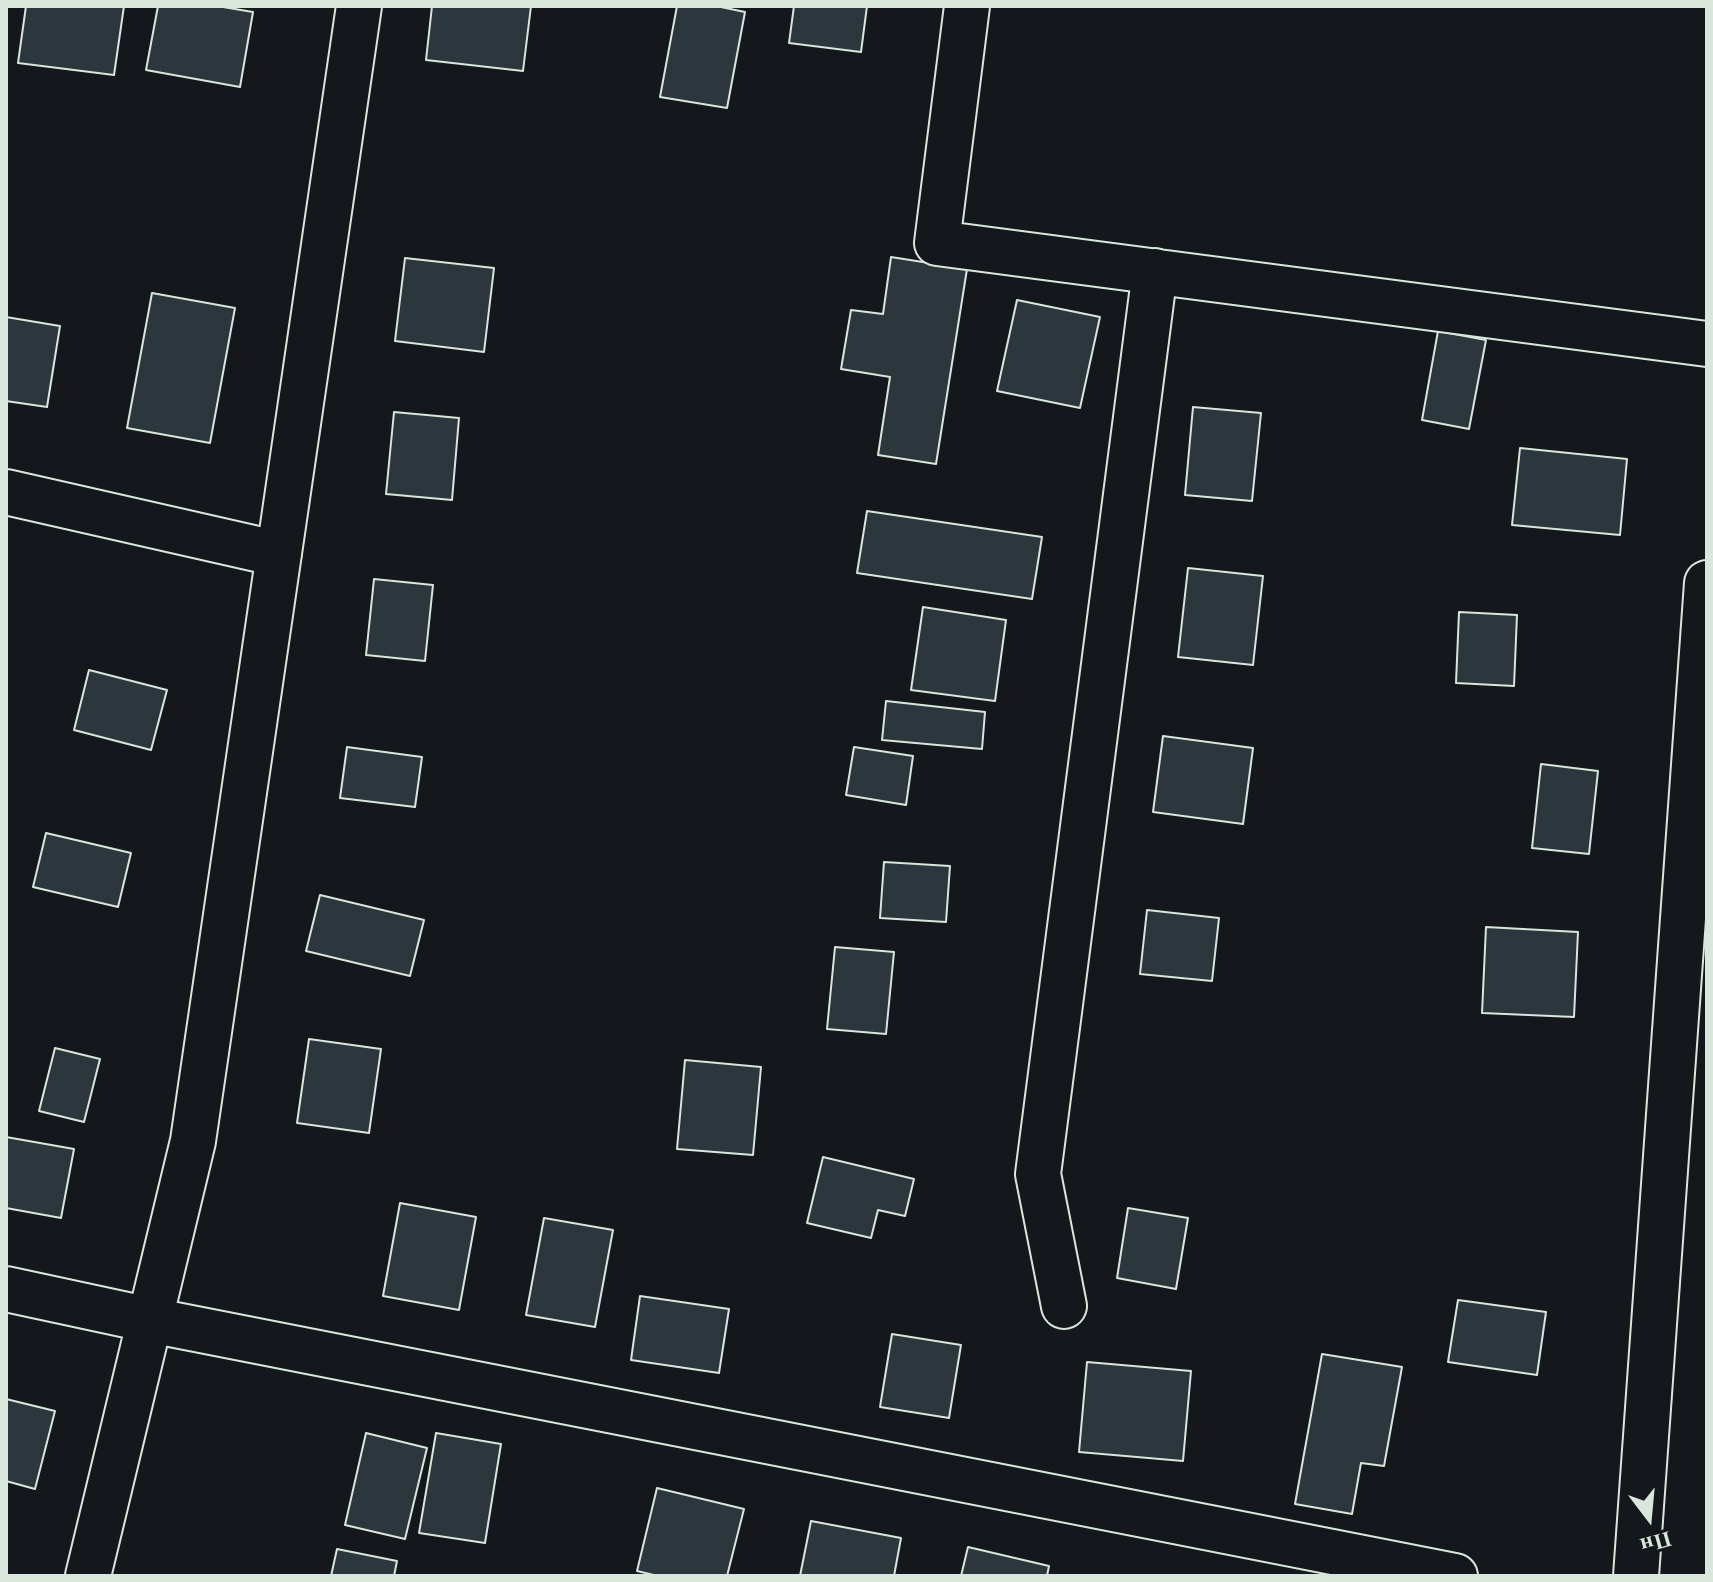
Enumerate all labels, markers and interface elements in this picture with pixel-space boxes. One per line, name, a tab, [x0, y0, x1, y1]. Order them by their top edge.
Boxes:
north arrow	[1609, 1478, 1689, 1558]
text: Пн	[1636, 1521, 1676, 1562]

